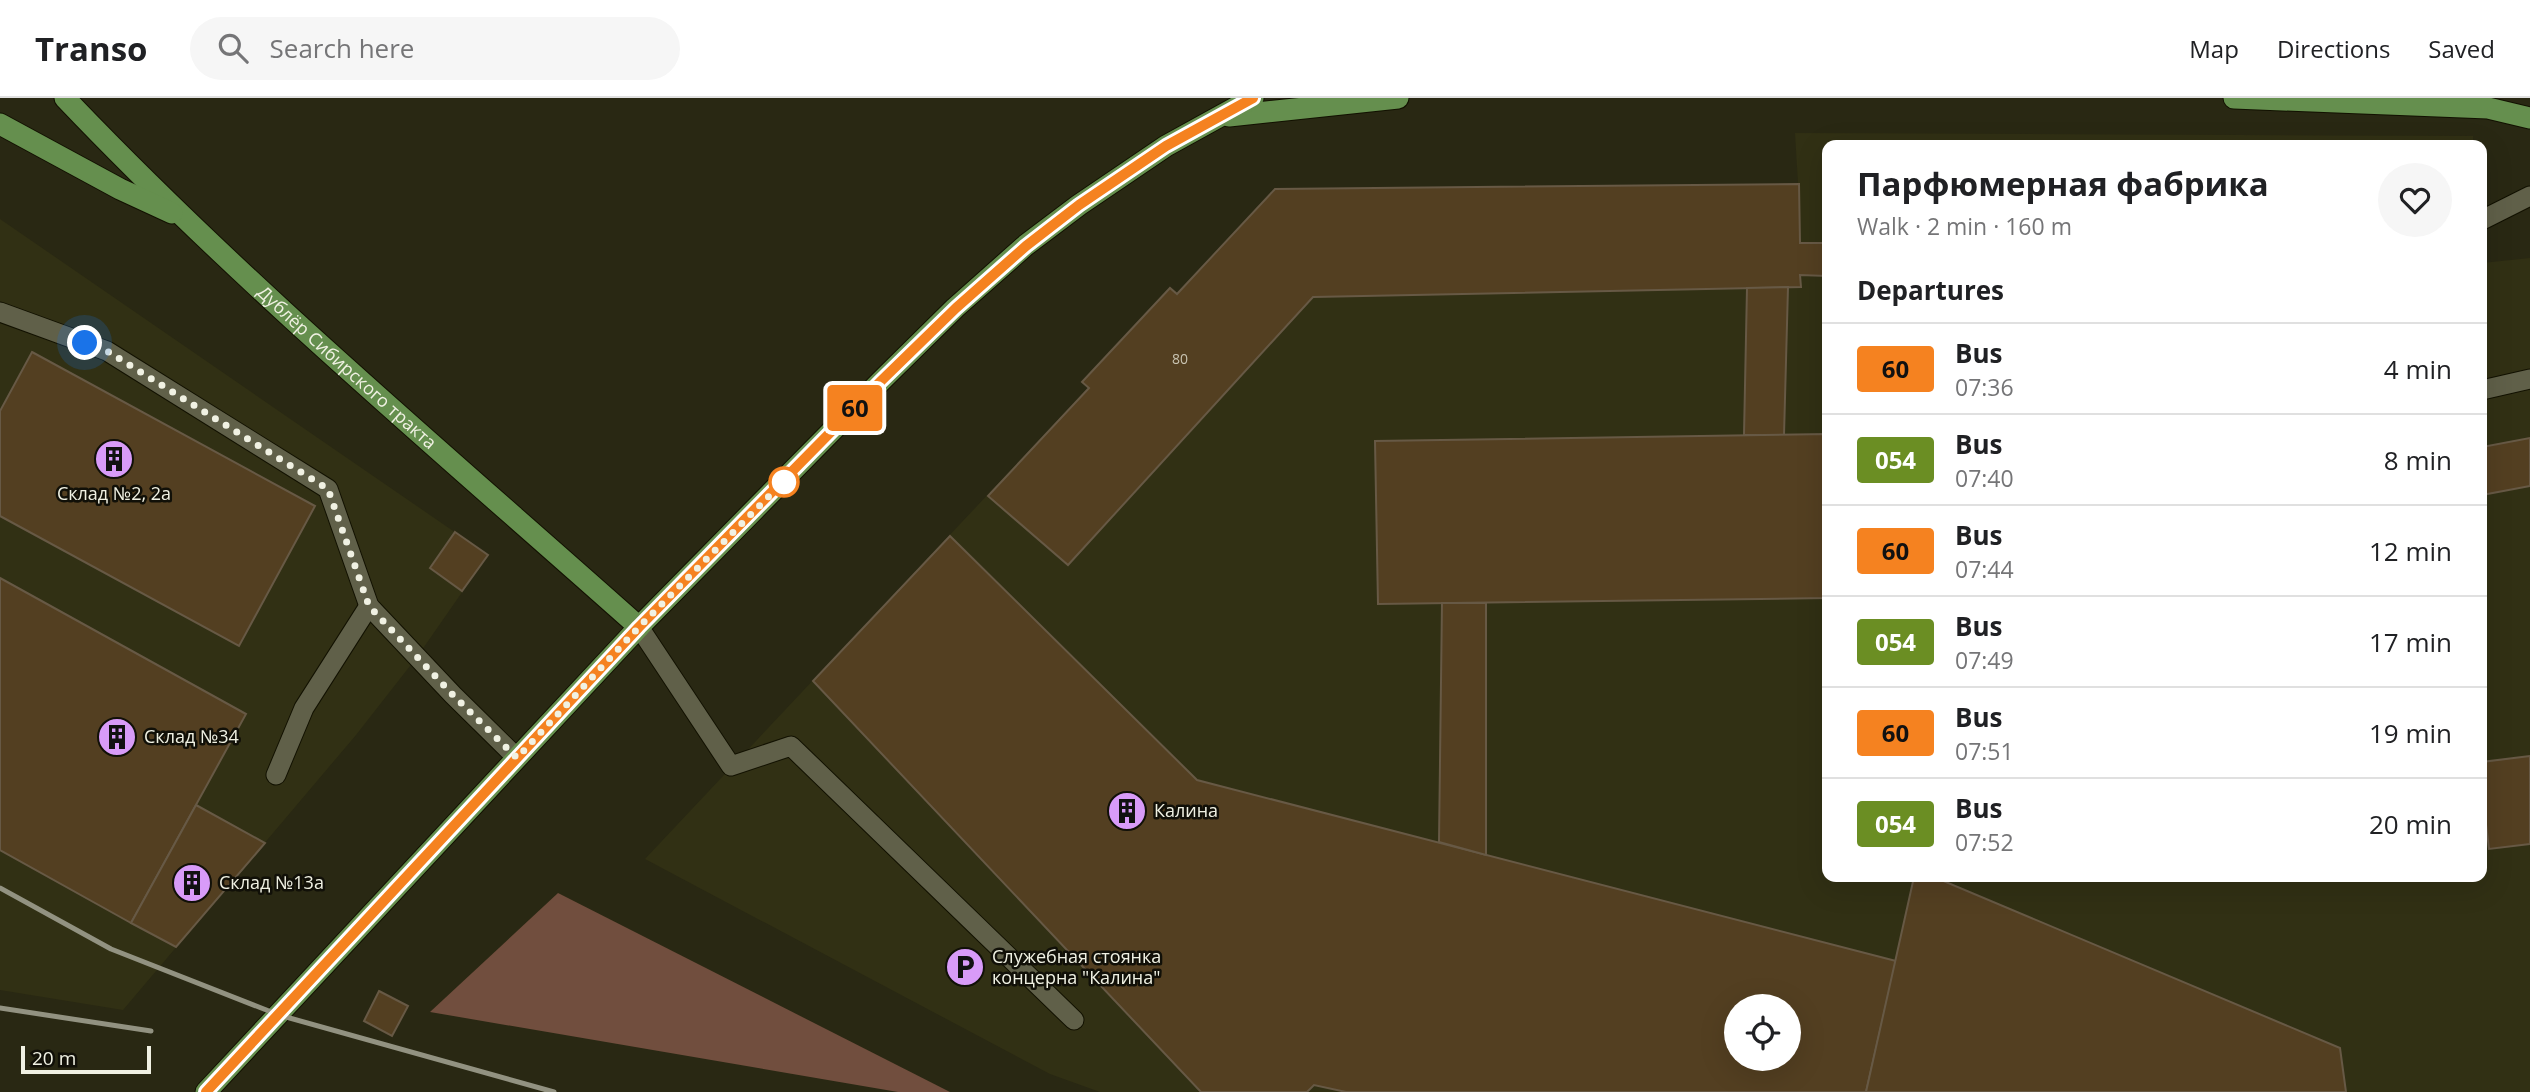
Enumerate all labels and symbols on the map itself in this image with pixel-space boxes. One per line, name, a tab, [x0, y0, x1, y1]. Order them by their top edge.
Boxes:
street label: Дублёр Сибирского тракта	[253, 280, 442, 454]
your location	[67, 325, 102, 360]
house number: 80	[1172, 349, 1188, 368]
line badge: 60	[824, 385, 886, 431]
building icon: Склад №2, 2а	[93, 438, 135, 480]
unlabelled marker	[769, 467, 799, 497]
place label: Склад №2, 2а	[57, 481, 171, 505]
building icon: Склад №34	[96, 716, 138, 758]
place label: Склад №34	[144, 724, 239, 748]
building icon: Калина	[1106, 790, 1148, 832]
place label: Калина	[1154, 798, 1218, 822]
building icon: Склад №13а	[171, 862, 213, 904]
place label: Склад №13а	[219, 870, 324, 894]
place label: Служебная стоянка концерна "Калина"	[992, 944, 1161, 989]
parking icon: Служебная стоянка концерна "Калина"	[944, 946, 986, 988]
scale bar	[21, 1043, 150, 1075]

